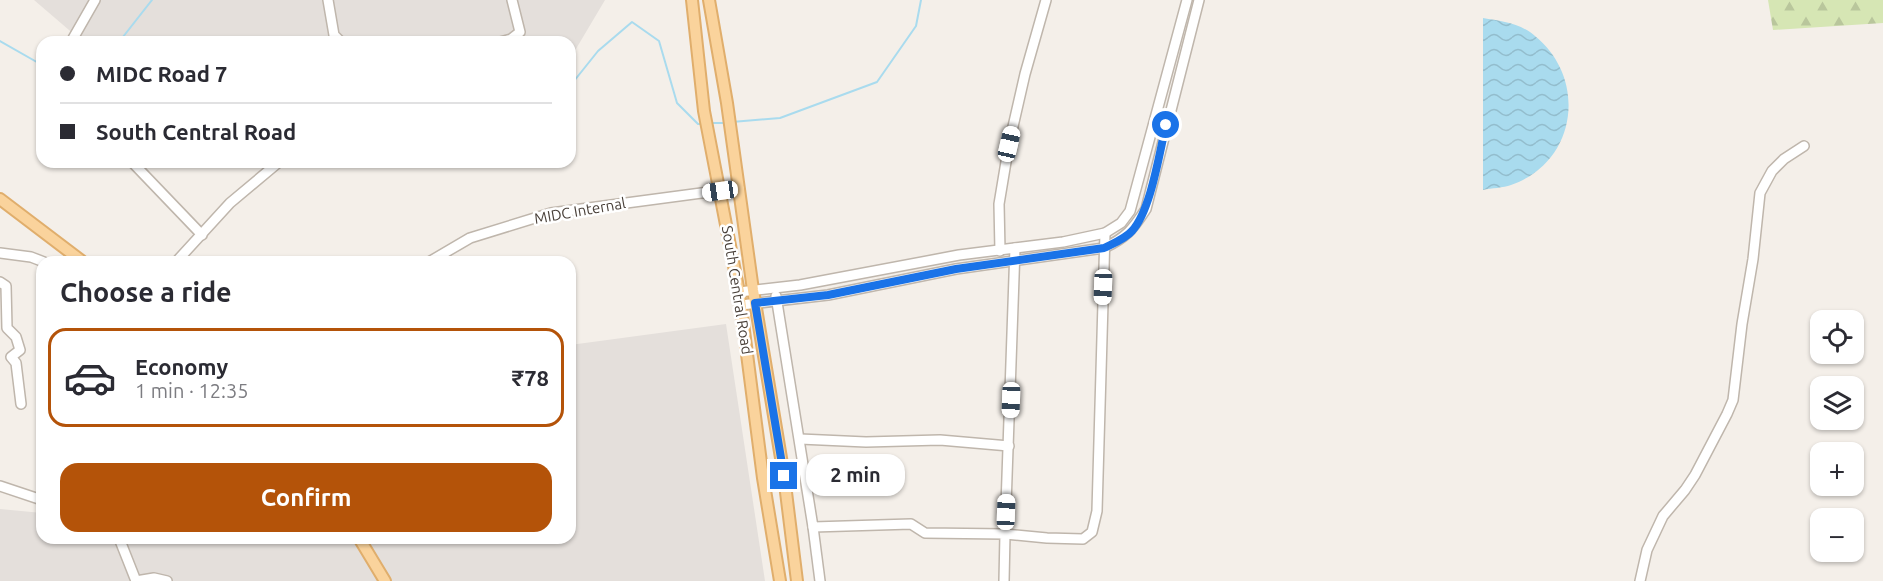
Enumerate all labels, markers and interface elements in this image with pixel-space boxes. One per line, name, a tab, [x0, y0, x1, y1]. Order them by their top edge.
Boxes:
text: MIDC Road 7	[96, 61, 228, 86]
route start	[1152, 111, 1179, 138]
text: South Central Road	[96, 119, 296, 144]
car	[996, 124, 1022, 164]
car	[701, 180, 739, 202]
street label: MIDC Internal	[533, 194, 627, 227]
street label: South Central Road	[719, 224, 756, 356]
car	[1093, 269, 1113, 305]
text: Choose a ride	[60, 277, 232, 307]
map controls	[1810, 310, 1864, 562]
button: locate	[1810, 310, 1864, 364]
icon: car	[63, 351, 117, 405]
text: Economy	[135, 354, 228, 379]
text: ₹78	[512, 365, 549, 390]
button: layers	[1810, 376, 1864, 430]
text: 1 min · 12:35	[135, 379, 249, 402]
car	[1001, 382, 1021, 418]
button: +	[1810, 442, 1864, 496]
callout: 2 min	[805, 455, 904, 497]
route end	[770, 462, 797, 489]
button: Confirm	[60, 463, 552, 532]
text: 2 min	[830, 463, 881, 486]
car	[996, 494, 1016, 530]
button: −	[1810, 508, 1864, 562]

